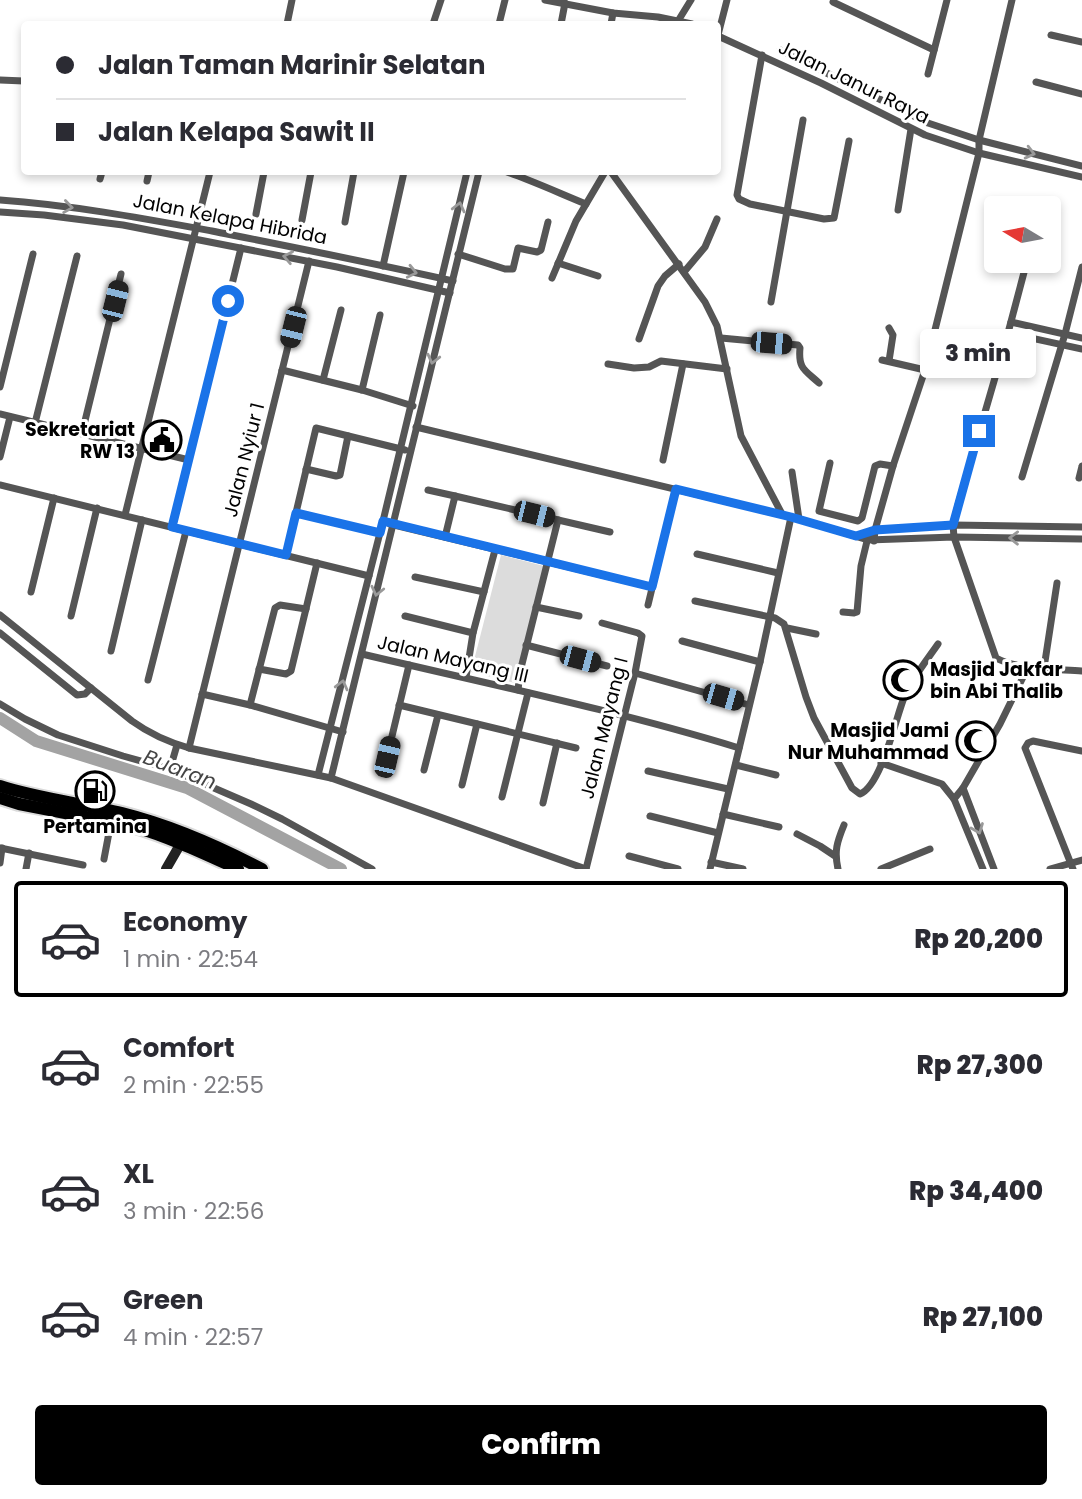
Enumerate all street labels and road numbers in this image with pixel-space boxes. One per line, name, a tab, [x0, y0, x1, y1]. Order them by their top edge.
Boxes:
street label: Jalan Janur Raya	[774, 34, 934, 130]
street label: Jalan Kelapa Hibrida	[131, 187, 329, 251]
street label: Jalan Nyiur 1	[217, 400, 271, 520]
street label: Jalan Mayang III	[375, 628, 531, 690]
street label: Jalan Mayang I	[573, 654, 635, 802]

